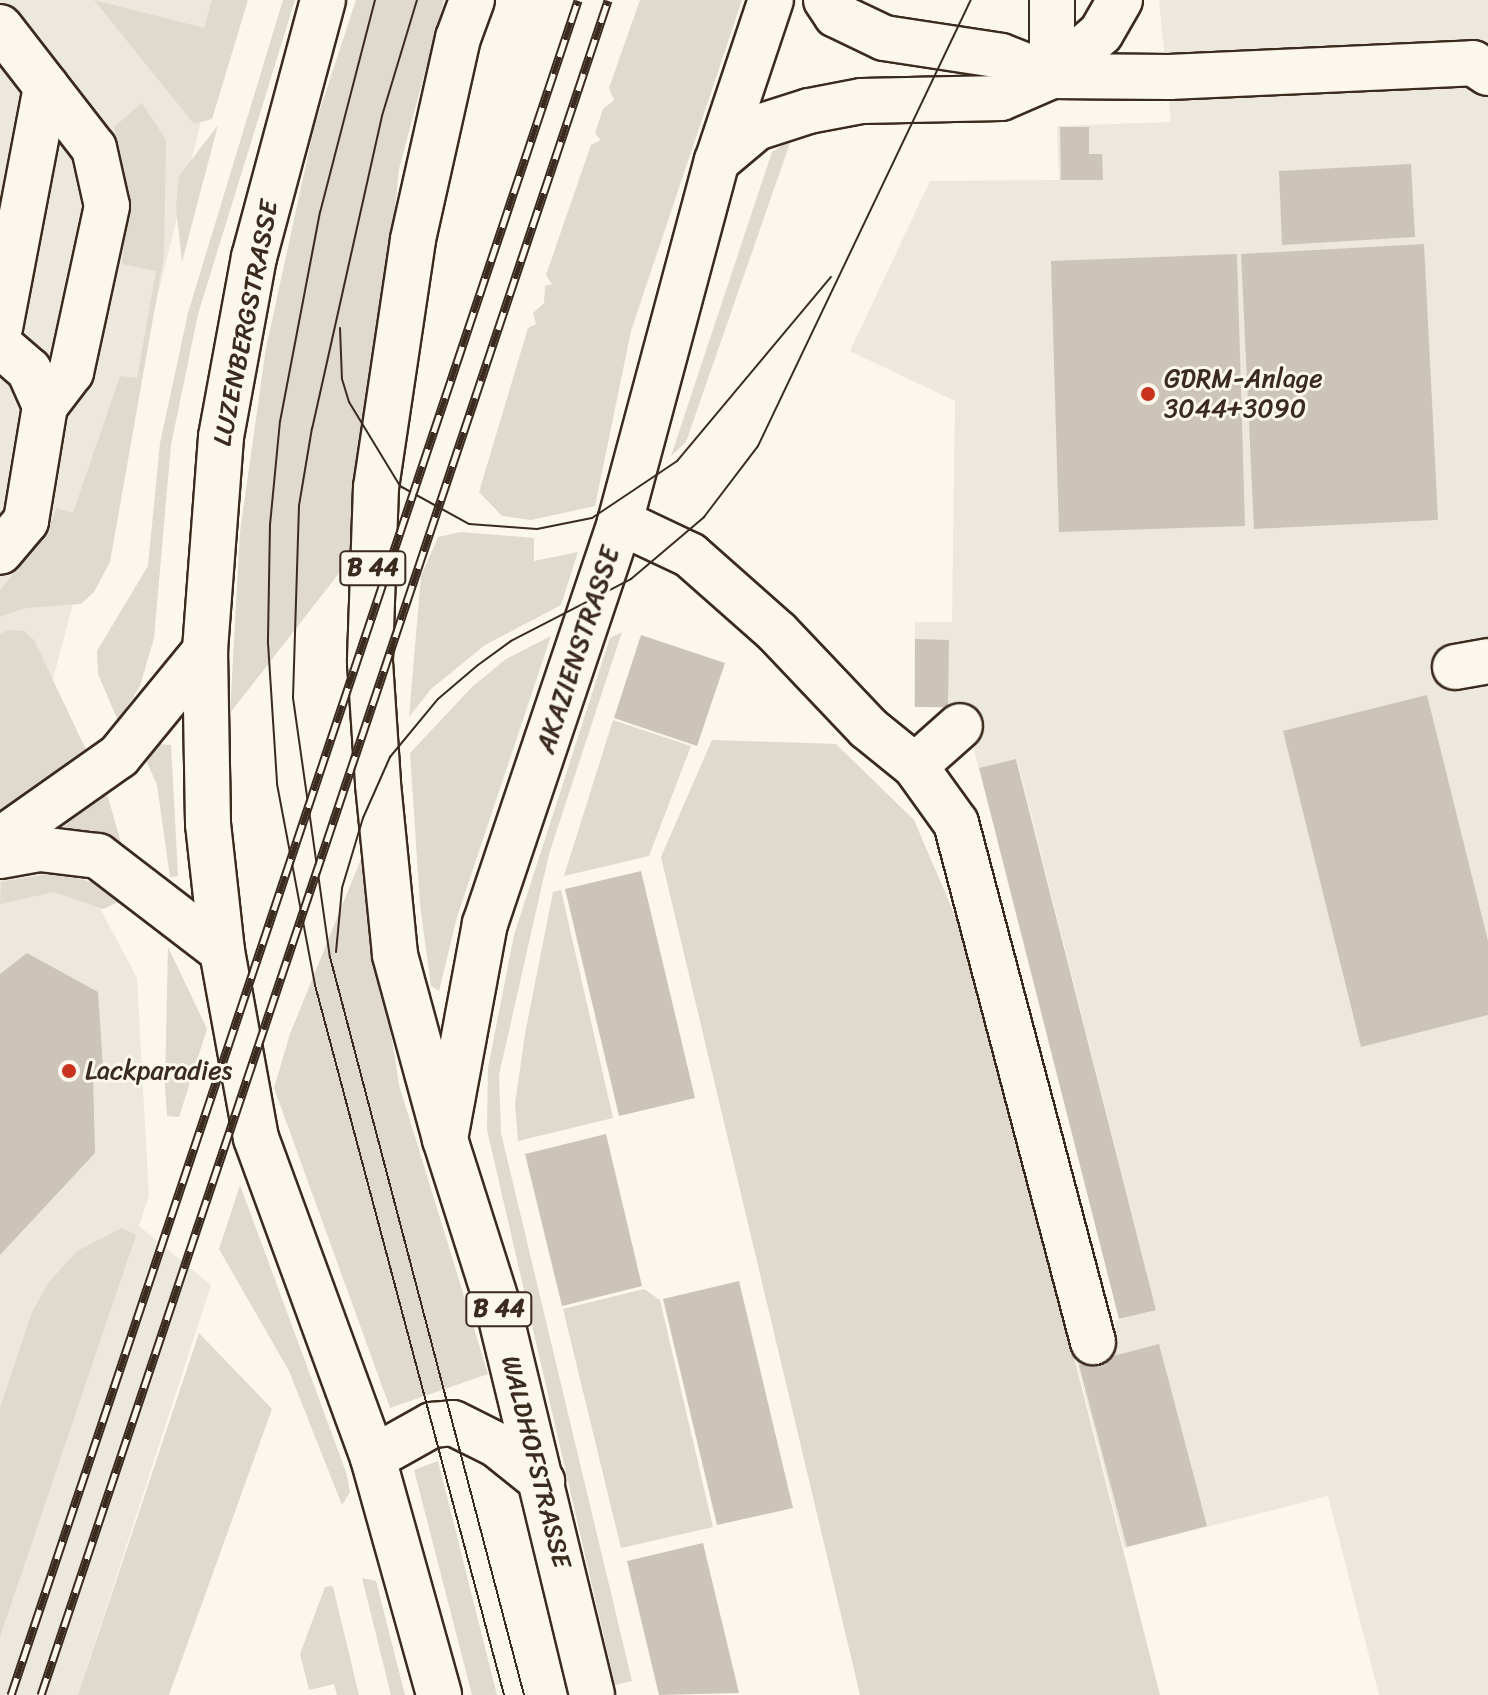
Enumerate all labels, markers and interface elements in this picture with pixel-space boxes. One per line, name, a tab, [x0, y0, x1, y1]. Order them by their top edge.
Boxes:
street label: LUZENBERGSTRASSE	[207, 198, 285, 448]
place label: GDRM-Anlage 3044+3090	[1164, 363, 1323, 424]
marker: GDRM-Anlage 3044+3090	[1139, 385, 1157, 403]
street label: AKAZIENSTRASSE	[530, 543, 626, 757]
road number: B 44	[339, 548, 407, 588]
place label: Lackparadies	[85, 1055, 232, 1087]
marker: Lackparadies	[60, 1062, 78, 1080]
road number: B 44	[465, 1289, 533, 1329]
street label: WALDHOFSTRASSE	[495, 1353, 577, 1571]

